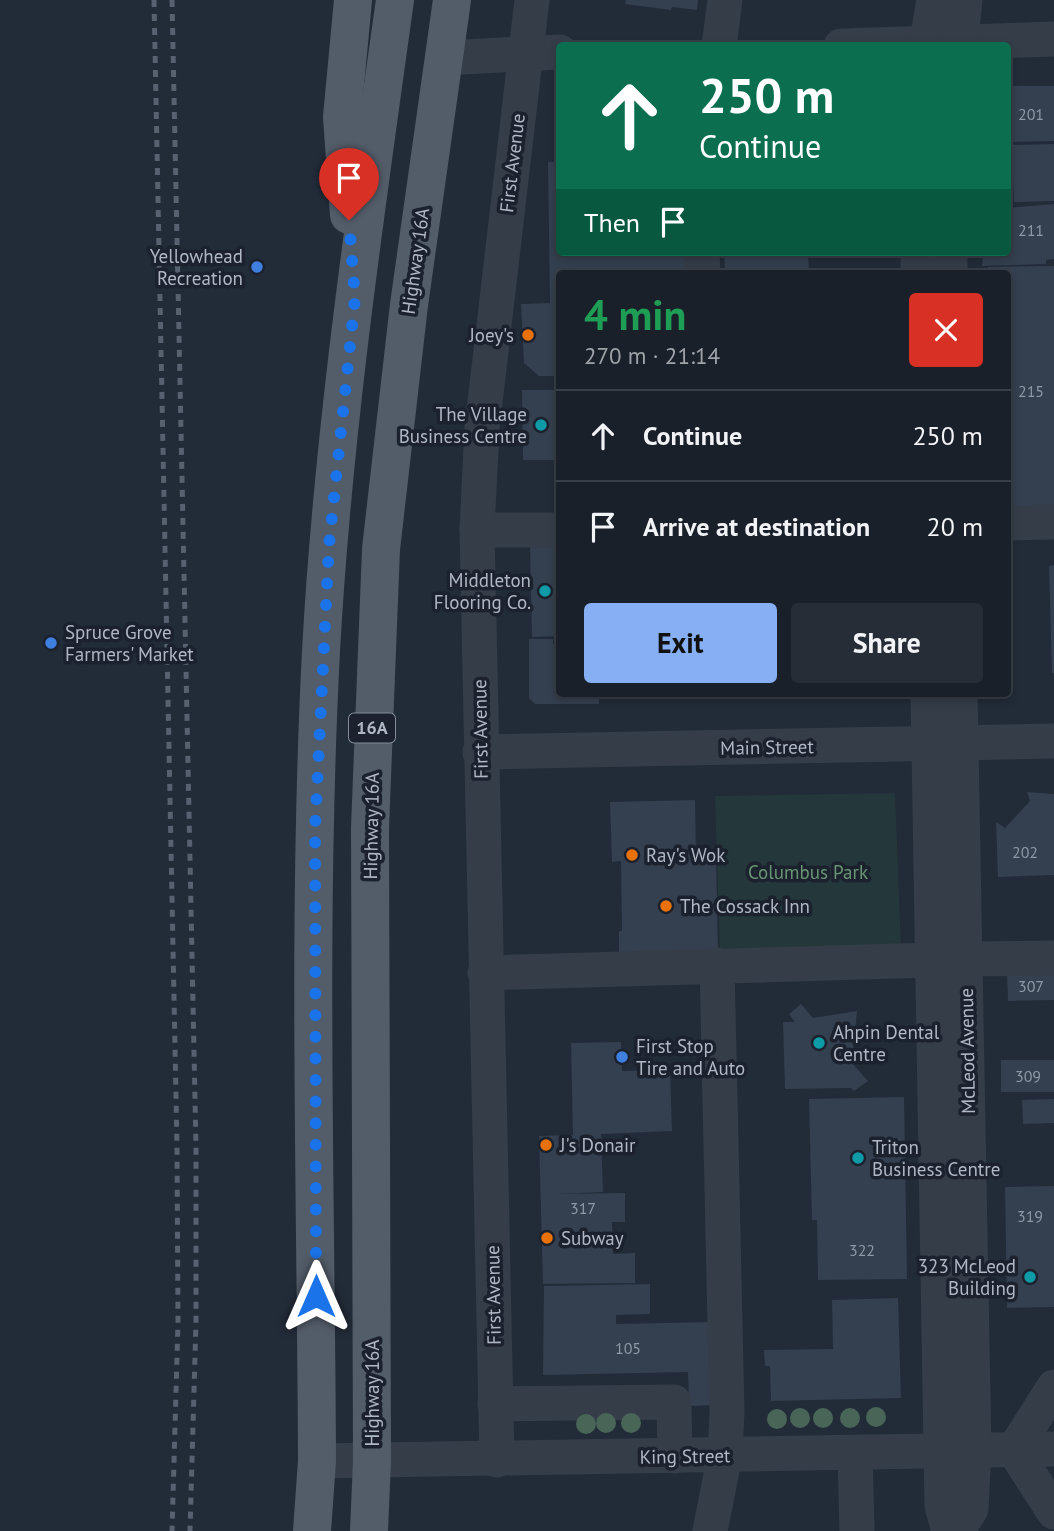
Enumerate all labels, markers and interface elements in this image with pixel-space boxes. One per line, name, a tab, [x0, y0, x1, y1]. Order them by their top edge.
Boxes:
text: 250 m	[699, 63, 834, 127]
icon: ahead	[584, 70, 675, 161]
house number: 201	[1018, 104, 1044, 124]
street label: First Avenue	[494, 112, 530, 214]
text: Continue	[699, 125, 821, 167]
pin	[319, 148, 379, 220]
icon: arrive	[330, 159, 368, 197]
icon: arrive	[654, 203, 692, 241]
street label: Highway 16A	[396, 206, 434, 316]
text: Then	[584, 206, 640, 239]
house number: 211	[1018, 220, 1044, 240]
place label: Yellowhead Recreation	[150, 244, 243, 290]
marker: Yellowhead Recreation	[249, 259, 265, 275]
text: 4 min	[584, 287, 686, 342]
button: close	[909, 293, 983, 367]
place label: Joey's	[468, 323, 514, 347]
marker: Joey's	[520, 327, 536, 343]
text: 270 m · 21:14	[584, 341, 720, 370]
house number: 215	[1018, 381, 1044, 401]
place label: The Village Business Centre	[399, 402, 527, 448]
marker: The Village Business Centre	[533, 417, 549, 433]
icon: ahead	[584, 417, 622, 455]
text: Continue	[643, 419, 742, 452]
text: 250 m	[912, 419, 983, 452]
icon: arrive	[584, 508, 622, 546]
text: Arrive at destination	[643, 510, 870, 543]
text: 20 m	[927, 510, 983, 543]
place label: Middleton Flooring Co.	[434, 568, 531, 614]
marker: Middleton Flooring Co.	[537, 583, 553, 599]
button: Exit	[584, 603, 777, 683]
button: Share	[791, 603, 983, 683]
place label: Spruce Grove Farmers' Market	[65, 620, 194, 666]
marker: Spruce Grove Farmers' Market	[43, 635, 59, 651]
street label: First Avenue	[467, 679, 493, 779]
road number: 16A	[349, 714, 395, 742]
street label: Main Street	[720, 734, 815, 760]
street label: Highway 16A	[358, 772, 384, 880]
house number: 202	[1012, 842, 1038, 862]
place label: Ray's Wok	[646, 843, 725, 867]
marker: Ray's Wok	[624, 847, 640, 863]
park label: Columbus Park	[748, 860, 868, 884]
place label: The Cossack Inn	[680, 894, 810, 918]
marker: The Cossack Inn	[658, 898, 674, 914]
house number: 307	[1018, 976, 1044, 996]
street label: McLeod Avenue	[954, 988, 980, 1114]
place label: Ahpin Dental Centre	[833, 1020, 940, 1066]
place label: First Stop Tire and Auto	[636, 1034, 745, 1080]
marker: Ahpin Dental Centre	[811, 1035, 827, 1051]
marker: First Stop Tire and Auto	[614, 1049, 630, 1065]
house number: 309	[1015, 1066, 1041, 1086]
place label: J's Donair	[559, 1133, 636, 1157]
place label: Triton Business Centre	[872, 1135, 1000, 1181]
marker: J's Donair	[538, 1137, 554, 1153]
marker: Triton Business Centre	[850, 1150, 866, 1166]
house number: 317	[570, 1198, 596, 1218]
house number: 319	[1017, 1206, 1043, 1226]
place label: Subway	[561, 1226, 624, 1250]
marker: Subway	[539, 1230, 555, 1246]
house number: 322	[849, 1240, 875, 1260]
street label: First Avenue	[480, 1245, 506, 1345]
place label: 323 McLeod Building	[918, 1254, 1016, 1300]
position arrow	[279, 1259, 353, 1333]
marker: 323 McLeod Building	[1022, 1269, 1038, 1285]
house number: 105	[615, 1338, 641, 1358]
street label: Highway 16A	[360, 1340, 384, 1446]
street label: King Street	[639, 1443, 731, 1469]

